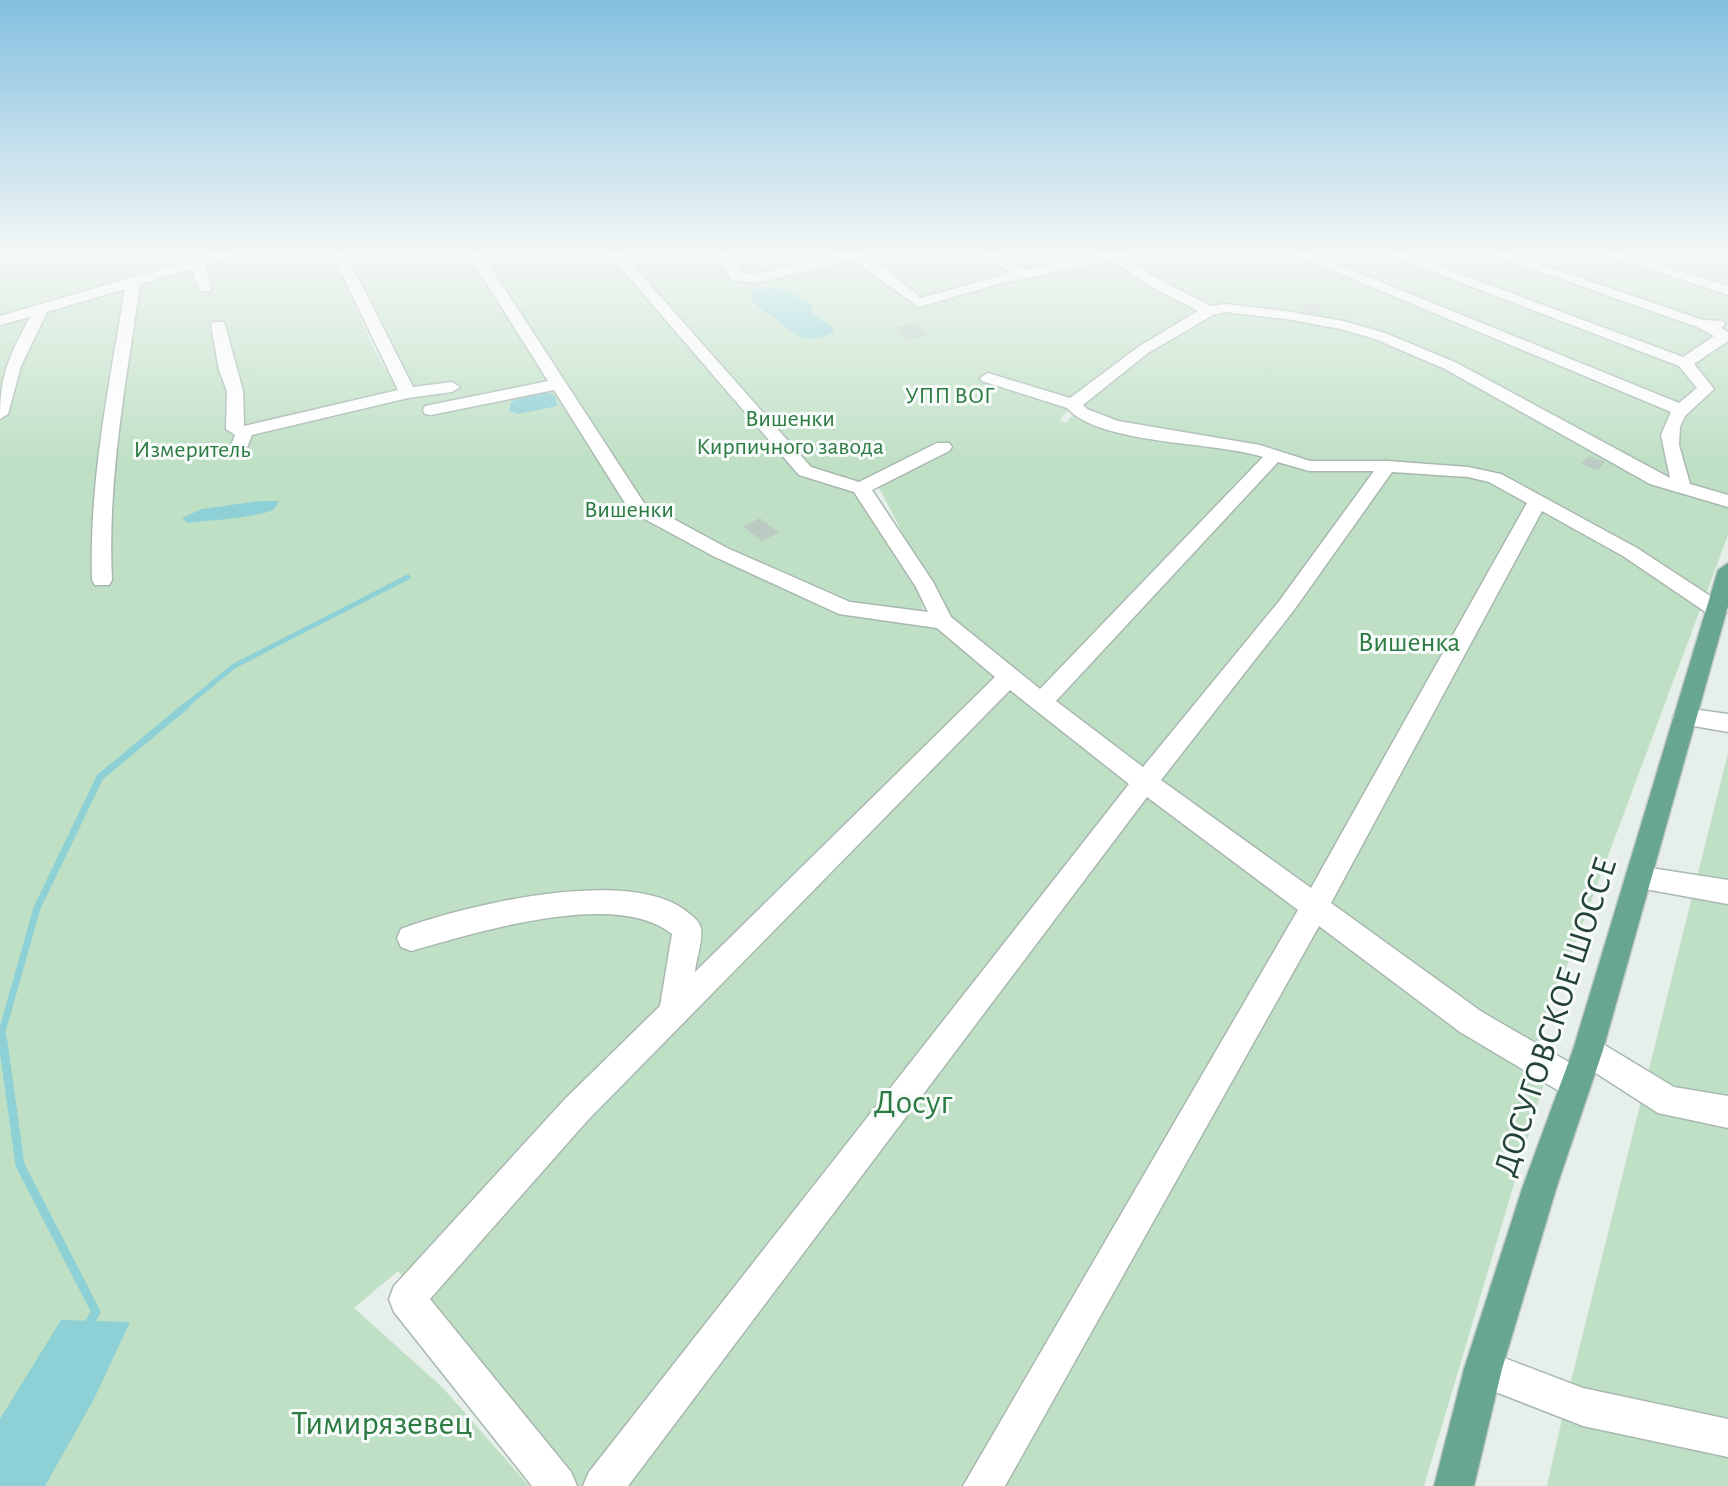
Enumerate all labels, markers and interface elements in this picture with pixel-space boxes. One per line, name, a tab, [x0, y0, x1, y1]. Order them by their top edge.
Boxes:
park label: УПП ВОГ	[905, 384, 995, 408]
park label: Вишенки Кирпичного завода	[696, 407, 884, 459]
park label: Измеритель	[133, 438, 251, 462]
park label: Вишенки	[584, 498, 674, 522]
park label: Вишенка	[1358, 629, 1460, 657]
street label: ДОСУГОВСКОЕ ШОССЕ	[1488, 853, 1623, 1180]
park label: Досуг	[874, 1086, 952, 1120]
park label: Тимирязевец	[291, 1407, 473, 1441]

